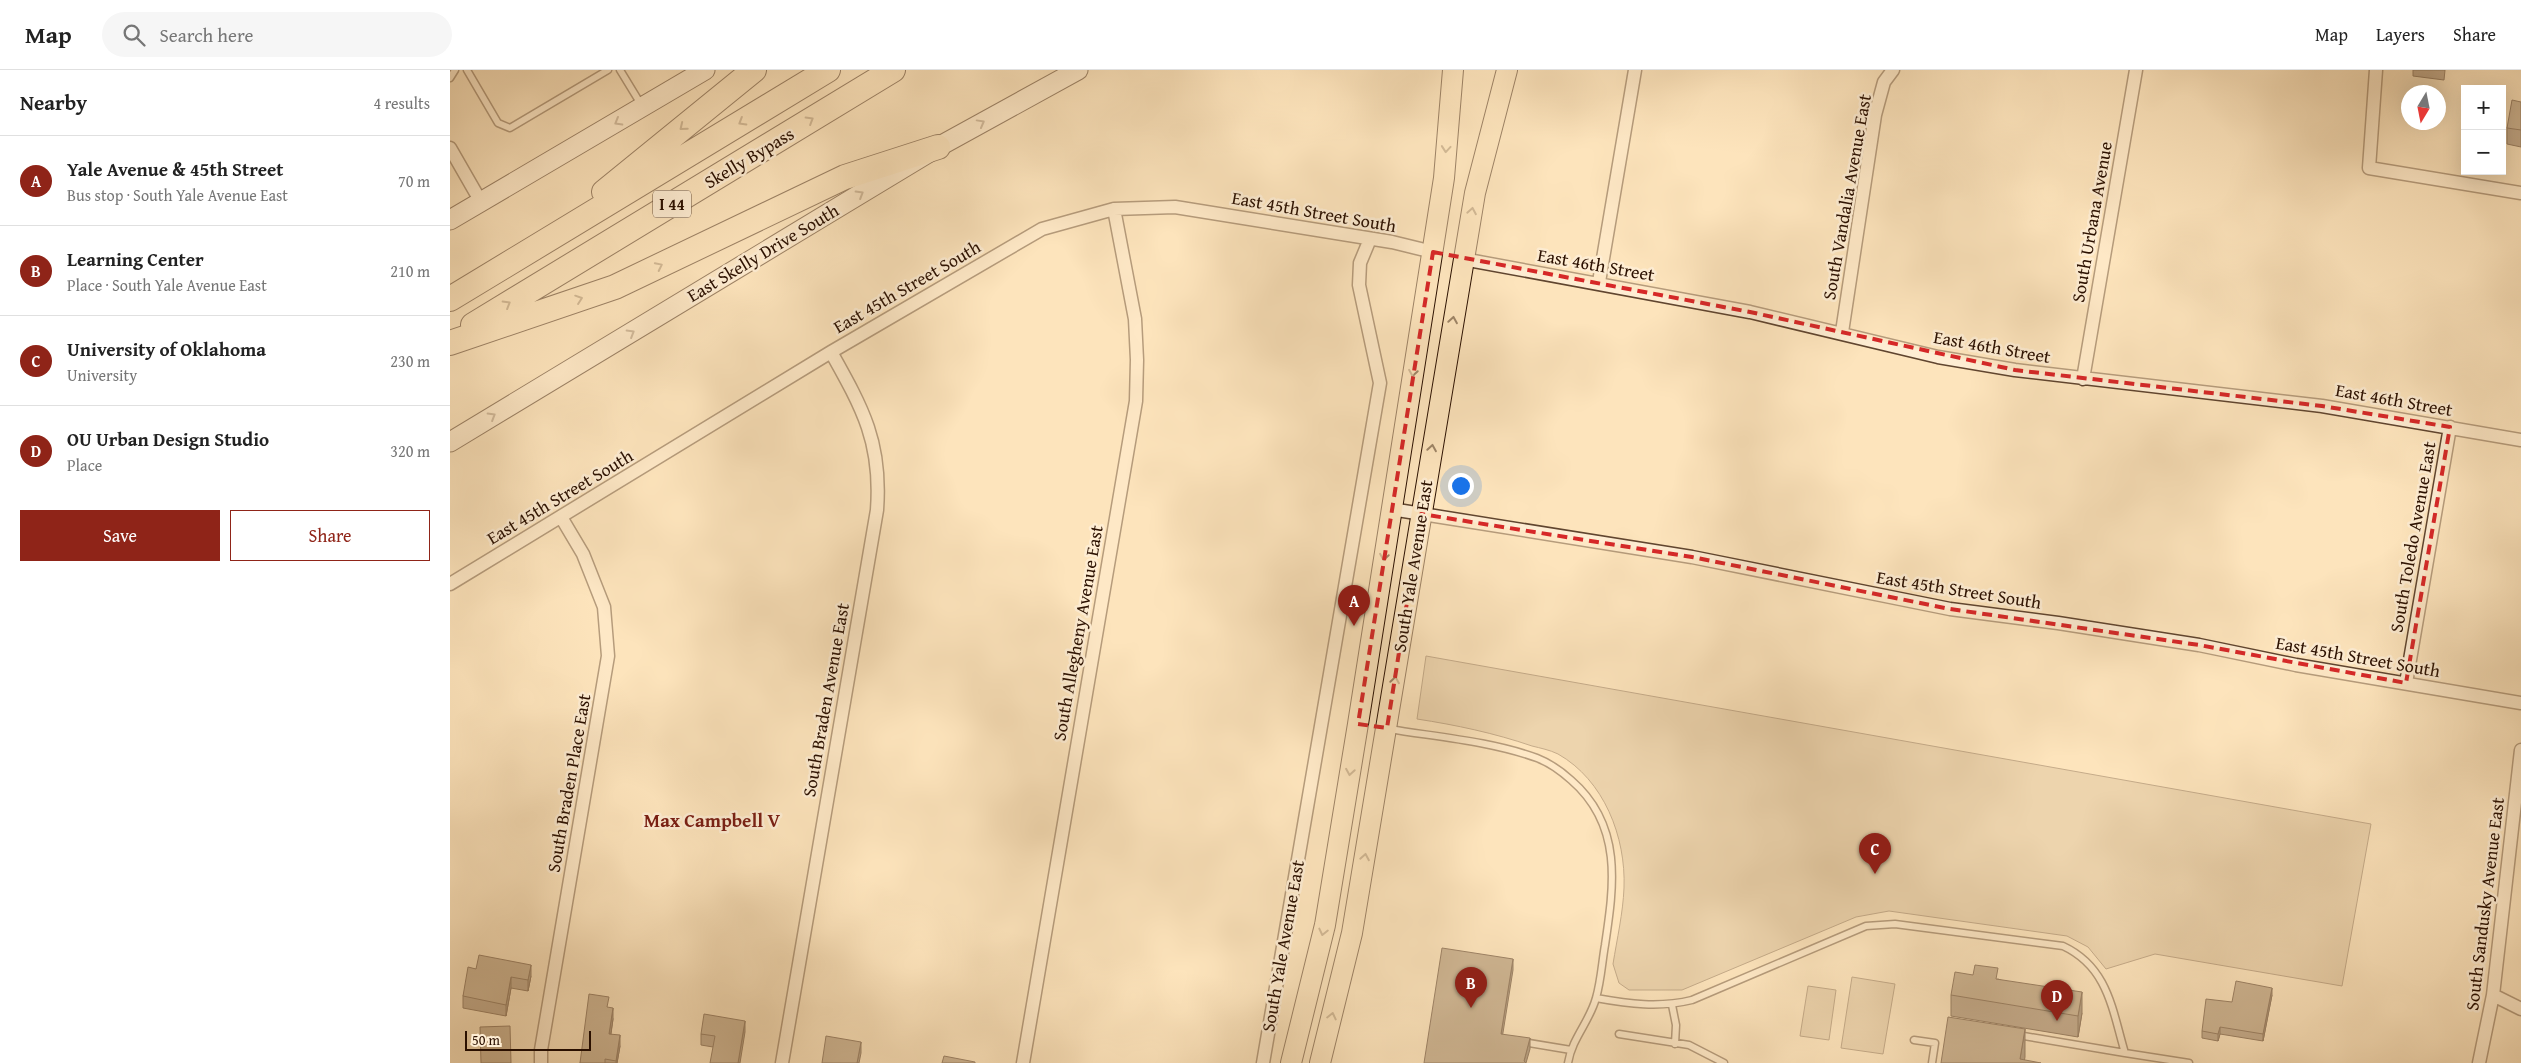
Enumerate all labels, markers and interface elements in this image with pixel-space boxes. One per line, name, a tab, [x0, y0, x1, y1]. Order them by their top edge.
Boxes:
search box	[102, 12, 452, 57]
text: Map	[25, 17, 72, 52]
icon: search	[120, 21, 148, 49]
text: Search here	[160, 21, 253, 49]
text: Map	[2315, 21, 2348, 48]
text: Layers	[2376, 21, 2425, 48]
text: Share	[2453, 21, 2496, 48]
north arrow	[2401, 85, 2446, 130]
map controls	[2461, 85, 2506, 175]
button: +	[2461, 85, 2506, 130]
text: Nearby	[20, 87, 87, 118]
text: 4 results	[373, 91, 430, 115]
street label: South Vandalia Avenue East	[1815, 91, 1878, 302]
one-way arrow	[614, 115, 623, 125]
one-way arrow	[738, 116, 747, 126]
one-way arrow	[805, 117, 814, 127]
one-way arrow	[975, 119, 984, 129]
street label: Skelly Bypass	[699, 120, 799, 195]
one-way arrow	[679, 122, 688, 131]
button: −	[2461, 130, 2506, 175]
street label: South Urbana Avenue	[2064, 139, 2119, 305]
one-way arrow	[1441, 145, 1452, 153]
text: Yale Avenue & 45th Street	[67, 155, 284, 183]
text: A	[31, 169, 41, 193]
text: 70 m	[398, 169, 430, 193]
text: Bus stop · South Yale Avenue East	[67, 183, 288, 207]
street label: East 45th Street South	[1230, 184, 1398, 239]
road number: I 44	[653, 190, 691, 218]
one-way arrow	[854, 191, 863, 201]
street label: East Skelly Drive South	[682, 197, 844, 309]
one-way arrow	[1466, 206, 1476, 215]
street label: East 45th Street South	[828, 233, 986, 340]
street label: East 46th Street	[1535, 241, 1657, 288]
text: Learning Center	[67, 245, 204, 273]
text: B	[31, 259, 41, 283]
text: 210 m	[390, 259, 430, 283]
one-way arrow	[654, 262, 663, 272]
text: Place · South Yale Avenue East	[67, 273, 267, 297]
one-way arrow	[574, 295, 583, 305]
one-way arrow	[501, 301, 510, 311]
one-way arrow	[1447, 315, 1458, 323]
street label: East 46th Street	[1931, 323, 2053, 370]
one-way arrow	[626, 329, 635, 339]
text: University of Oklahoma	[67, 335, 266, 363]
text: C	[31, 349, 41, 373]
text: 230 m	[390, 349, 430, 373]
text: University	[67, 363, 137, 387]
one-way arrow	[1409, 369, 1419, 378]
street label: East 46th Street	[2333, 376, 2455, 423]
one-way arrow	[486, 413, 495, 423]
text: OU Urban Design Studio	[67, 425, 269, 453]
text: D	[31, 439, 41, 463]
text: 320 m	[390, 439, 430, 463]
street label: South Toledo Avenue East	[2382, 439, 2443, 634]
street label: East 45th Street South	[481, 442, 638, 551]
one-way arrow	[1426, 444, 1436, 453]
text: Place	[67, 453, 102, 477]
your location	[1448, 473, 1474, 499]
street label: South Yale Avenue East	[1386, 477, 1440, 654]
button: Save	[20, 510, 220, 561]
button: Share	[230, 510, 430, 561]
street label: South Allegheny Avenue East	[1045, 522, 1110, 743]
one-way arrow	[1379, 553, 1390, 561]
street label: East 45th Street South	[1875, 563, 2043, 616]
pin: A	[1338, 585, 1370, 626]
street label: South Braden Avenue East	[795, 600, 856, 799]
street label: East 45th Street South	[2274, 629, 2442, 684]
one-way arrow	[1389, 676, 1399, 685]
street label: South Braden Place East	[540, 691, 598, 874]
one-way arrow	[1346, 767, 1356, 776]
street label: South Sandusky Avenue East	[2458, 795, 2511, 1012]
district label: Max Campbell V	[644, 806, 780, 834]
pin: C	[1859, 833, 1891, 874]
one-way arrow	[1359, 852, 1369, 861]
street label: South Yale Avenue East	[1254, 857, 1311, 1034]
one-way arrow	[1318, 927, 1329, 936]
pin: B	[1455, 967, 1487, 1008]
pin: D	[2041, 980, 2073, 1021]
one-way arrow	[1326, 1011, 1337, 1020]
scale bar	[465, 1028, 591, 1051]
text: 50 m	[472, 1030, 500, 1050]

